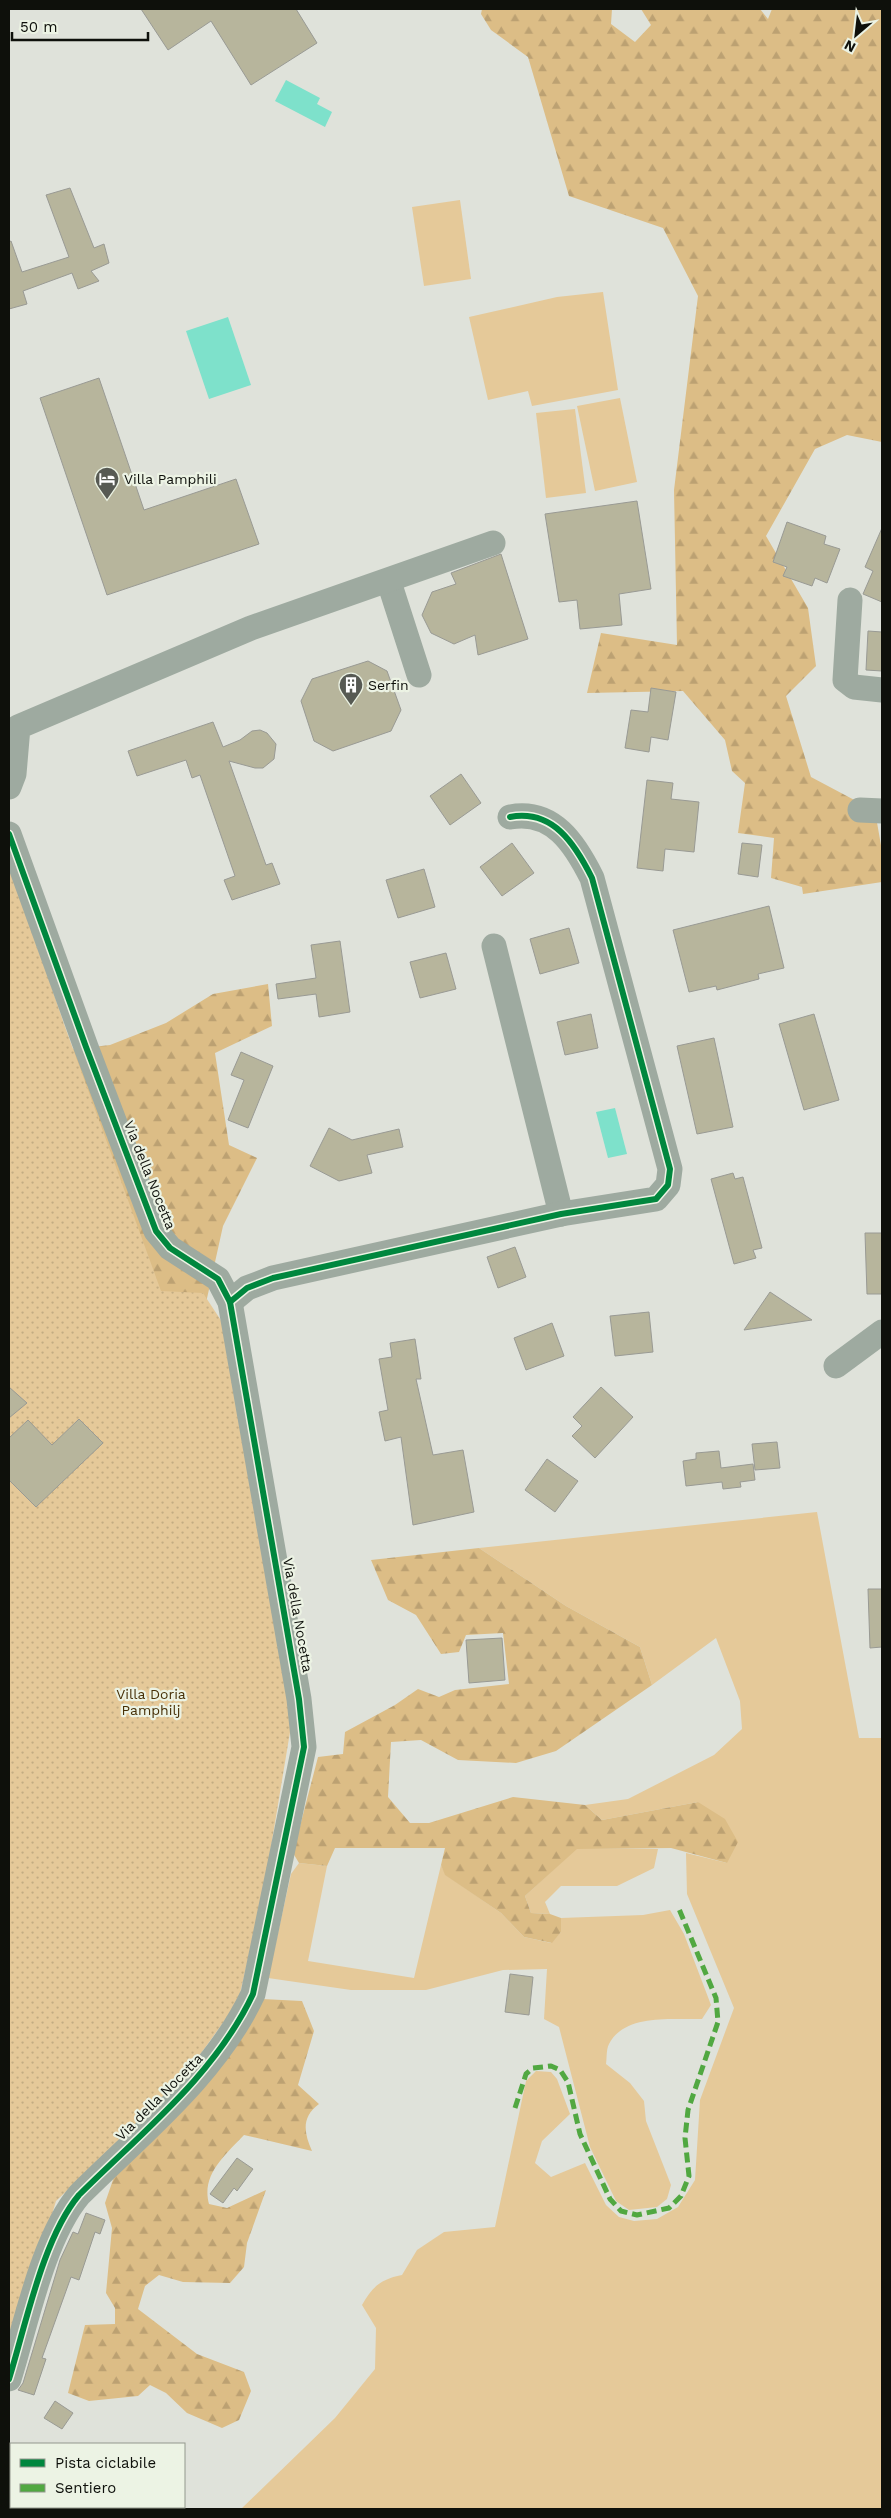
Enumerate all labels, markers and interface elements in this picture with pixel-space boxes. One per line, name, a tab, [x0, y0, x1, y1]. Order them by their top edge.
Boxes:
scale bar	[12, 10, 149, 42]
north arrow	[831, 10, 881, 60]
text: 50 m	[20, 18, 57, 36]
text: N	[842, 37, 858, 56]
hotel icon: Villa Pamphili	[94, 466, 120, 500]
place label: Villa Pamphili	[124, 471, 217, 487]
building icon: Serfin	[338, 672, 364, 706]
place label: Serfin	[368, 677, 409, 693]
street label: Via della Nocetta	[121, 1118, 179, 1232]
street label: Via della Nocetta	[280, 1556, 316, 1674]
park label: Villa Doria Pamphilj	[116, 1686, 186, 1718]
street label: Via della Nocetta	[112, 2050, 206, 2144]
legend	[10, 2443, 185, 2508]
text: Pista ciclabile	[55, 2454, 156, 2472]
text: Sentiero	[55, 2479, 116, 2497]

